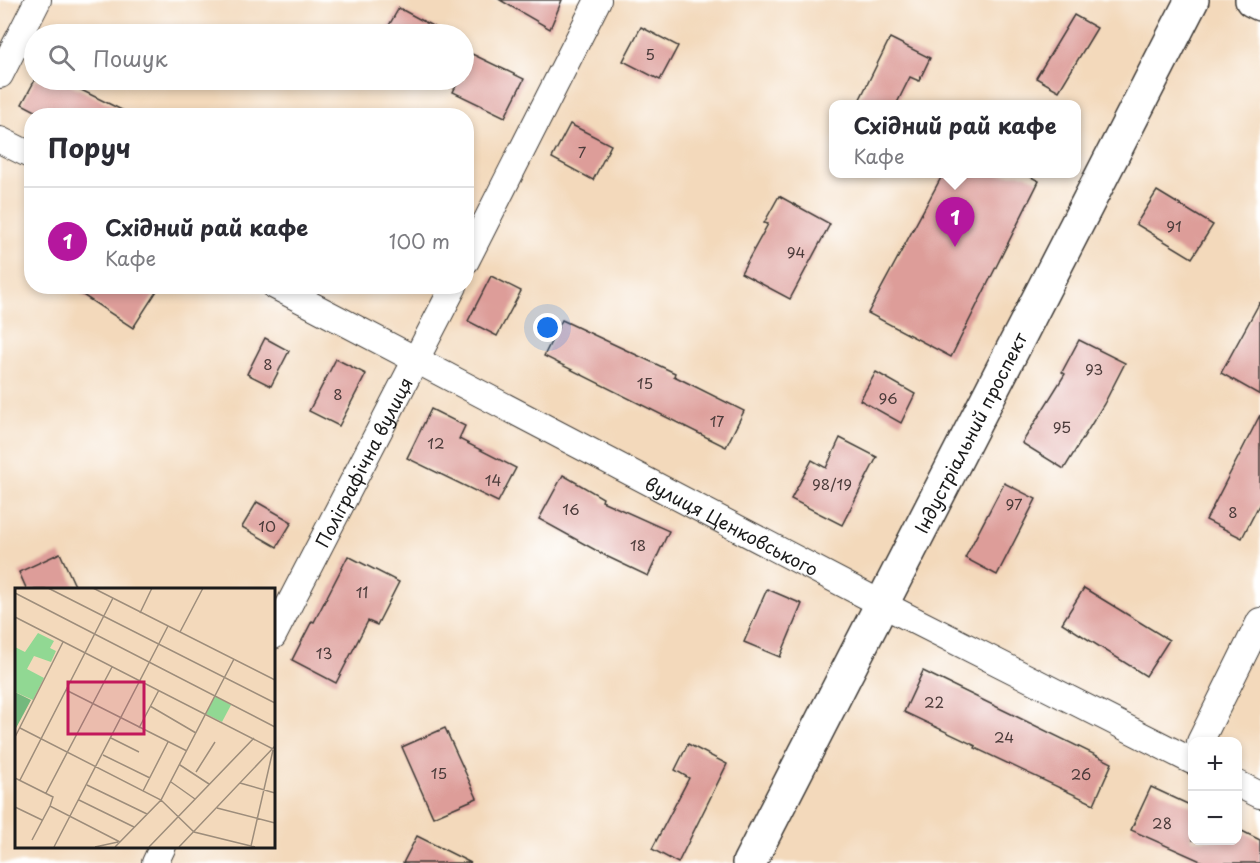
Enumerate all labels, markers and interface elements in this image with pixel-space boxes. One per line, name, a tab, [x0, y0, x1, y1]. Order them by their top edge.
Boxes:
search box	[24, 24, 474, 90]
icon: search	[45, 41, 78, 74]
text: Пошук	[93, 41, 168, 74]
house number: 5	[645, 42, 655, 65]
popup	[829, 100, 1081, 178]
text: Східний рай кафе	[853, 108, 1057, 141]
text: Поруч	[48, 128, 131, 167]
house number: 7	[578, 140, 587, 163]
text: Кафе	[853, 141, 905, 171]
pin: 1	[936, 198, 974, 247]
text: Східний рай кафе	[105, 210, 308, 243]
house number: 91	[1166, 214, 1182, 237]
text: 1	[63, 226, 72, 256]
text: 100 m	[389, 226, 450, 256]
house number: 94	[787, 240, 805, 263]
text: Кафе	[105, 243, 156, 273]
your location	[533, 313, 562, 342]
street label: Індустріальний проспект	[907, 327, 1033, 538]
house number: 8	[263, 352, 273, 375]
house number: 93	[1085, 357, 1103, 380]
house number: 15	[637, 371, 653, 394]
street label: Поліграфічна вулиця	[308, 372, 418, 552]
house number: 8	[333, 382, 343, 405]
house number: 96	[879, 386, 898, 409]
house number: 17	[710, 409, 724, 432]
house number: 95	[1053, 415, 1071, 438]
house number: 12	[427, 431, 445, 454]
house number: 14	[485, 468, 501, 491]
street label: вулиця Ценковського	[641, 469, 823, 582]
house number: 98/19	[812, 472, 852, 495]
house number: 97	[1005, 492, 1023, 515]
house number: 16	[562, 497, 580, 520]
house number: 8	[1228, 500, 1238, 523]
house number: 10	[258, 514, 276, 537]
house number: 18	[630, 533, 646, 556]
house number: 11	[356, 580, 368, 603]
inset map	[15, 588, 274, 848]
house number: 13	[316, 641, 332, 664]
house number: 22	[924, 690, 944, 713]
house number: 24	[994, 725, 1014, 748]
map controls	[1188, 737, 1242, 845]
button: +	[1188, 737, 1242, 791]
house number: 15	[431, 761, 447, 784]
house number: 26	[1071, 762, 1091, 785]
button: −	[1188, 791, 1242, 845]
house number: 28	[1152, 811, 1172, 834]

